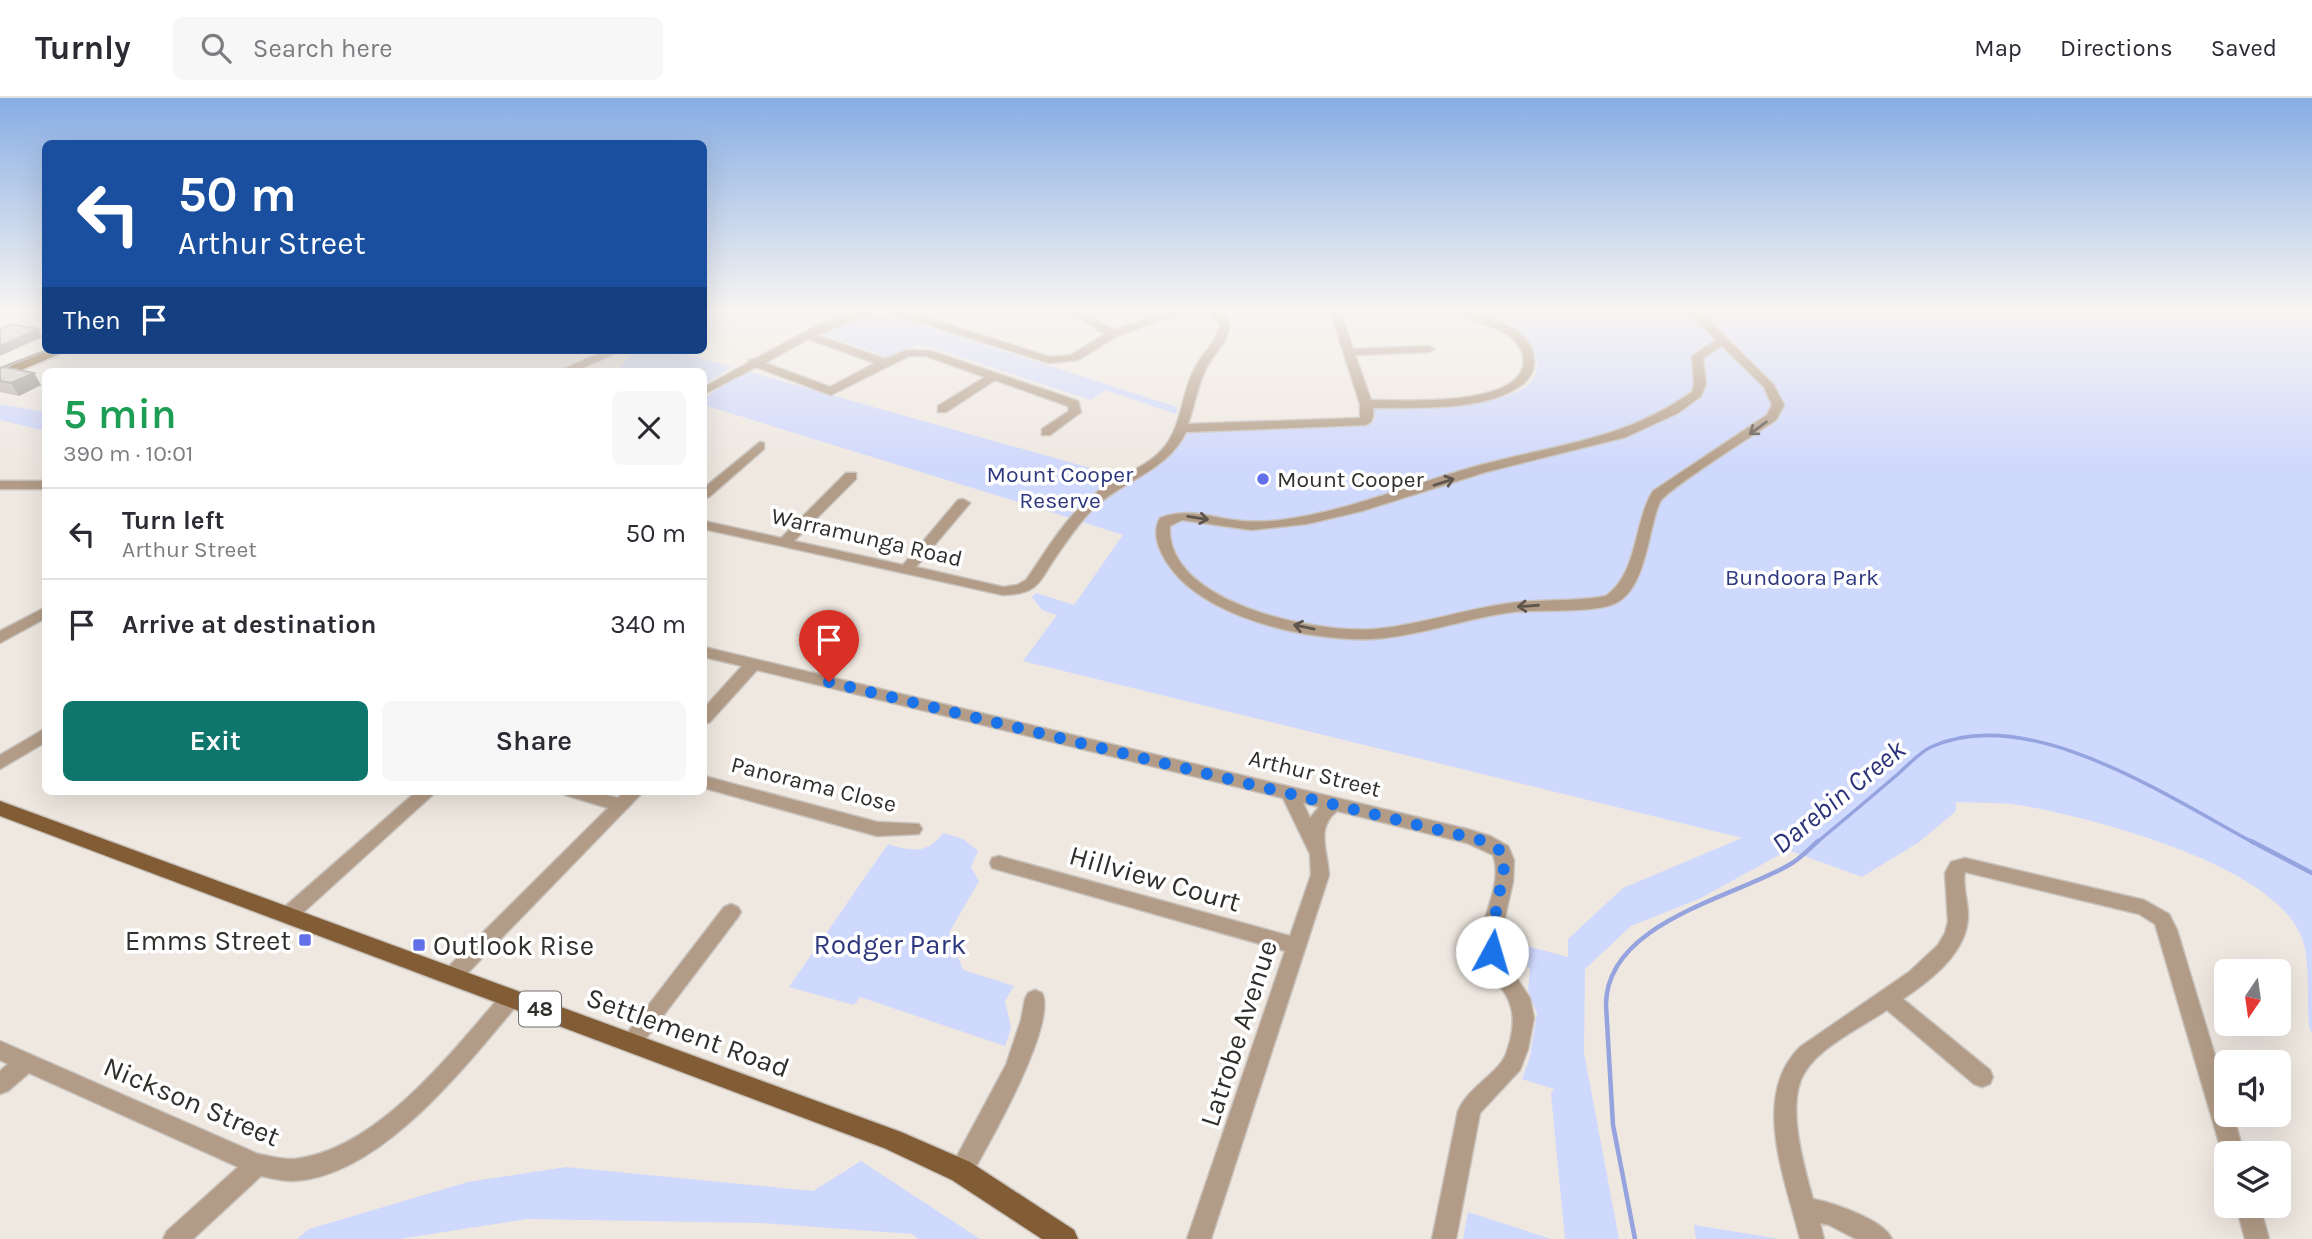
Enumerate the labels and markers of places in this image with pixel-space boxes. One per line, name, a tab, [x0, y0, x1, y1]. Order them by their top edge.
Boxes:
place label: Mount Cooper	[1277, 466, 1424, 493]
marker: Mount Cooper	[1255, 471, 1271, 487]
pin	[799, 610, 859, 682]
place label: Emms Street	[125, 924, 291, 957]
place label: Outlook Rise	[433, 929, 594, 962]
marker: Emms Street	[297, 932, 313, 948]
marker: Outlook Rise	[411, 937, 427, 953]

